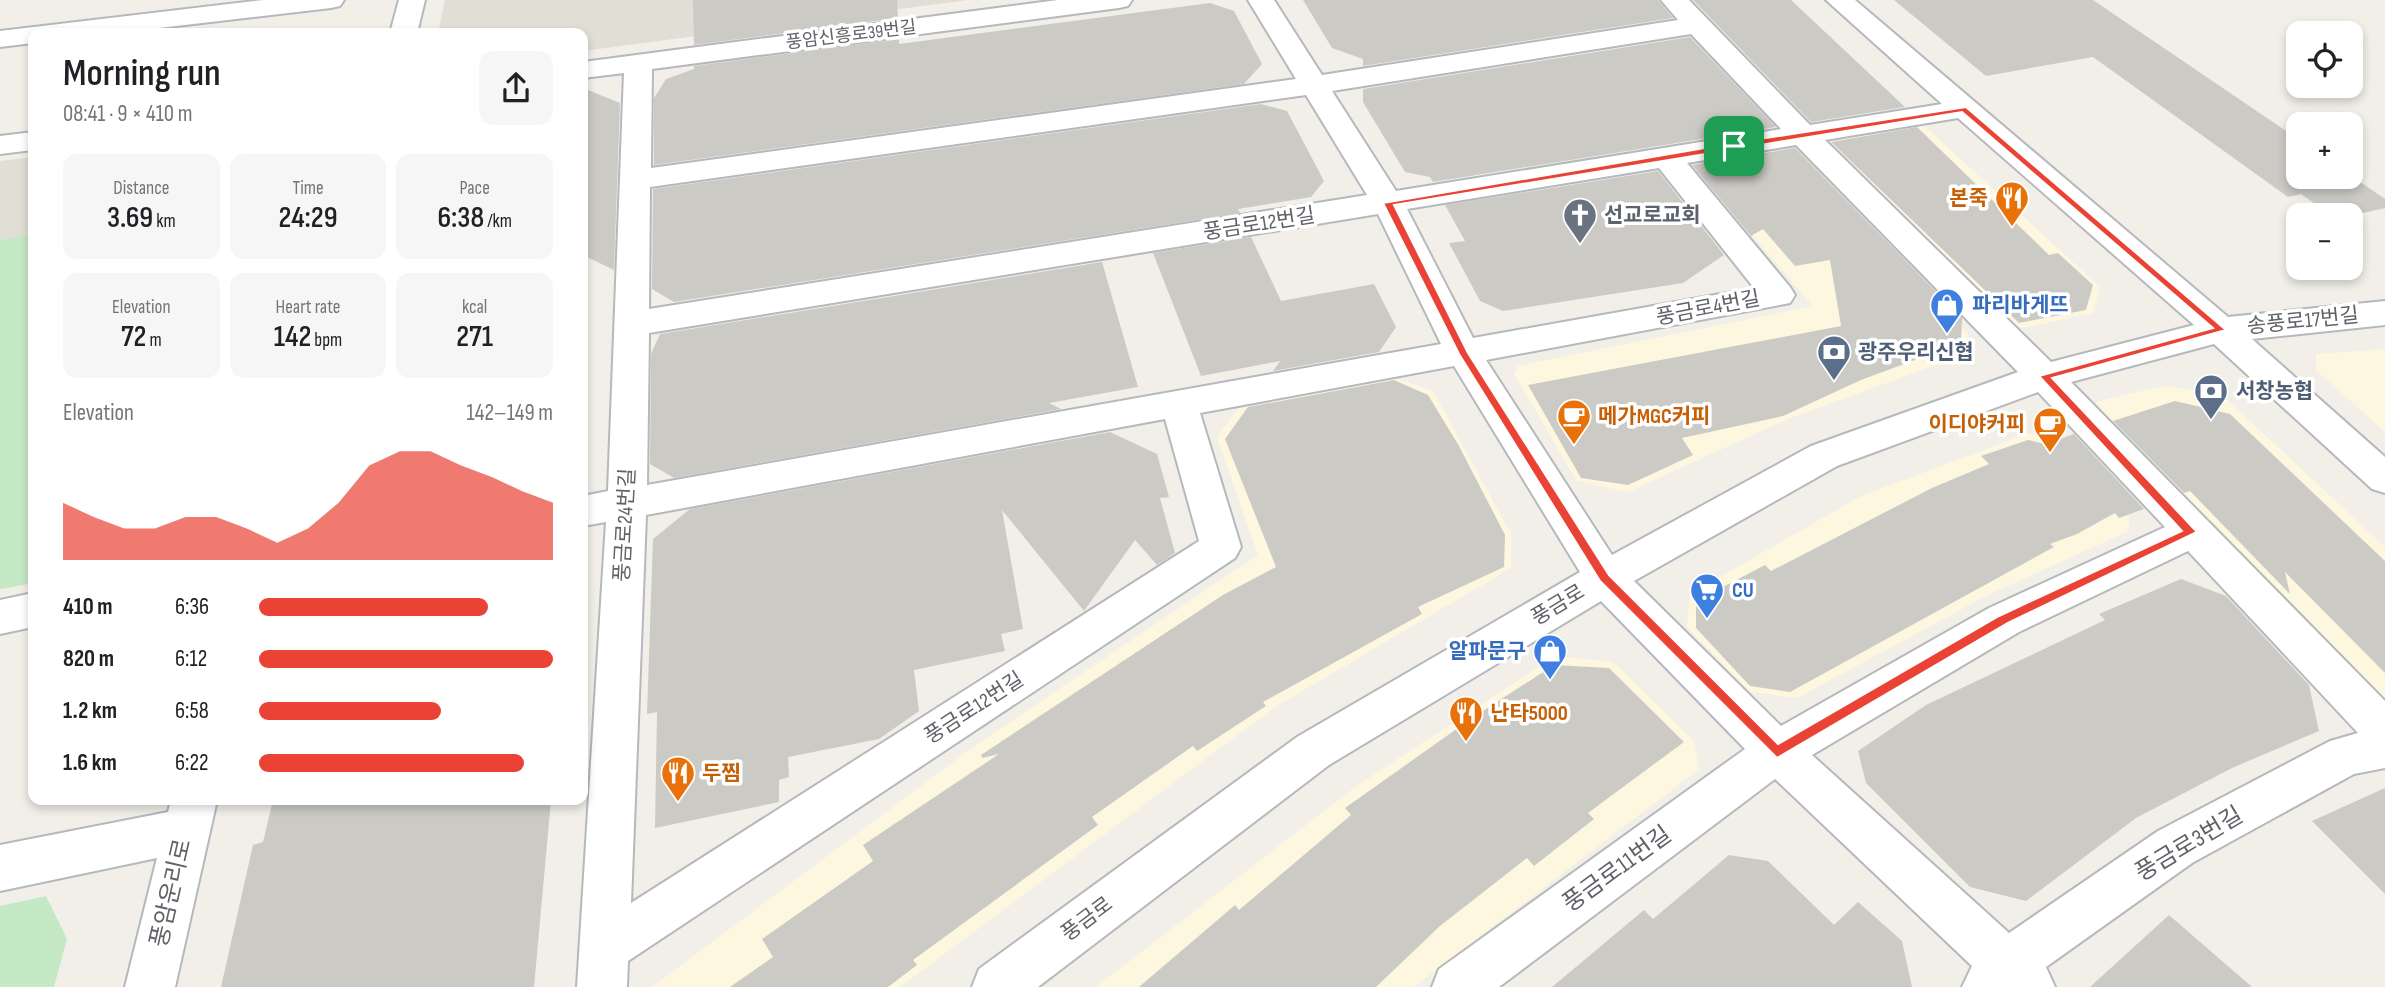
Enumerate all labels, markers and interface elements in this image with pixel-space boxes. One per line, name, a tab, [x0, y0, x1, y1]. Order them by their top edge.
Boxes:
street label: 풍암신흥로39번길	[784, 17, 918, 53]
map controls	[2286, 21, 2363, 280]
button: locate	[2286, 21, 2363, 98]
text: Morning run	[63, 51, 221, 96]
button: share	[479, 51, 553, 125]
text: 08:41 · 9 × 410 m	[63, 100, 192, 128]
button: +	[2286, 112, 2363, 189]
pin	[1704, 116, 1764, 176]
icon: arrive	[1715, 127, 1753, 165]
text: Distance	[113, 177, 169, 200]
text: Time	[292, 177, 324, 200]
text: Pace	[460, 177, 490, 200]
restaurant icon: 본죽	[1993, 179, 2031, 228]
place label: 본죽	[1949, 186, 1988, 211]
church icon: 선교로교회	[1561, 196, 1599, 245]
text: 3.69	[107, 200, 153, 236]
text: 24:29	[279, 200, 337, 236]
text: 6:38	[437, 200, 484, 236]
street label: 풍금로12번길	[1201, 203, 1317, 245]
place label: 선교로교회	[1604, 203, 1701, 228]
button: −	[2286, 203, 2363, 280]
text: km	[153, 210, 176, 233]
text: /km	[484, 210, 512, 233]
street label: 풍금로4번길	[1654, 286, 1762, 330]
shop icon: 파리바게뜨	[1928, 286, 1966, 335]
place label: 파리바게뜨	[1972, 293, 2069, 318]
text: Elevation	[112, 296, 171, 319]
text: Heart rate	[276, 296, 340, 319]
text: kcal	[462, 296, 487, 319]
street label: 송풍로17번길	[2246, 303, 2360, 339]
text: 72	[121, 319, 146, 355]
text: 142	[274, 319, 311, 355]
text: 271	[456, 319, 493, 355]
text: m	[146, 329, 162, 352]
text: bpm	[311, 329, 342, 352]
bank icon: 광주우리신협	[1815, 333, 1853, 382]
place label: 광주우리신협	[1858, 340, 1974, 365]
bank icon: 서창농협	[2192, 372, 2230, 421]
place label: 서창농협	[2236, 379, 2313, 404]
cafe icon: 메가MGC커피	[1555, 397, 1593, 446]
text: Elevation	[63, 399, 134, 427]
text: 142–149 m	[467, 399, 553, 427]
place label: 메가MGC커피	[1598, 404, 1710, 429]
cafe icon: 이디야커피	[2031, 405, 2069, 454]
place label: 이디야커피	[1928, 412, 2025, 437]
street label: 풍금로24번길	[610, 467, 640, 583]
supermarket icon: CU	[1688, 571, 1726, 620]
place label: CU	[1732, 578, 1754, 603]
street label: 풍금로	[1527, 579, 1589, 631]
text: 410 m	[63, 593, 113, 621]
text: 6:36	[175, 593, 209, 621]
shop icon: 알파문구	[1531, 632, 1569, 681]
place label: 알파문구	[1449, 639, 1526, 664]
text: 820 m	[63, 645, 114, 673]
text: 6:12	[175, 645, 207, 673]
street label: 풍금로12번길	[920, 667, 1028, 749]
restaurant icon: 난타5000	[1447, 694, 1485, 743]
text: 1.2 km	[63, 697, 117, 725]
text: 6:58	[175, 697, 209, 725]
place label: 난타5000	[1490, 701, 1568, 726]
text: 1.6 km	[63, 749, 117, 777]
text: 6:22	[175, 749, 208, 777]
restaurant icon: 두찜	[659, 754, 697, 803]
place label: 두찜	[702, 761, 741, 786]
street label: 풍금로3번길	[2130, 801, 2248, 887]
street label: 풍금로11번길	[1557, 820, 1677, 918]
street label: 풍암운리로	[144, 836, 198, 950]
street label: 풍금로	[1056, 892, 1118, 946]

